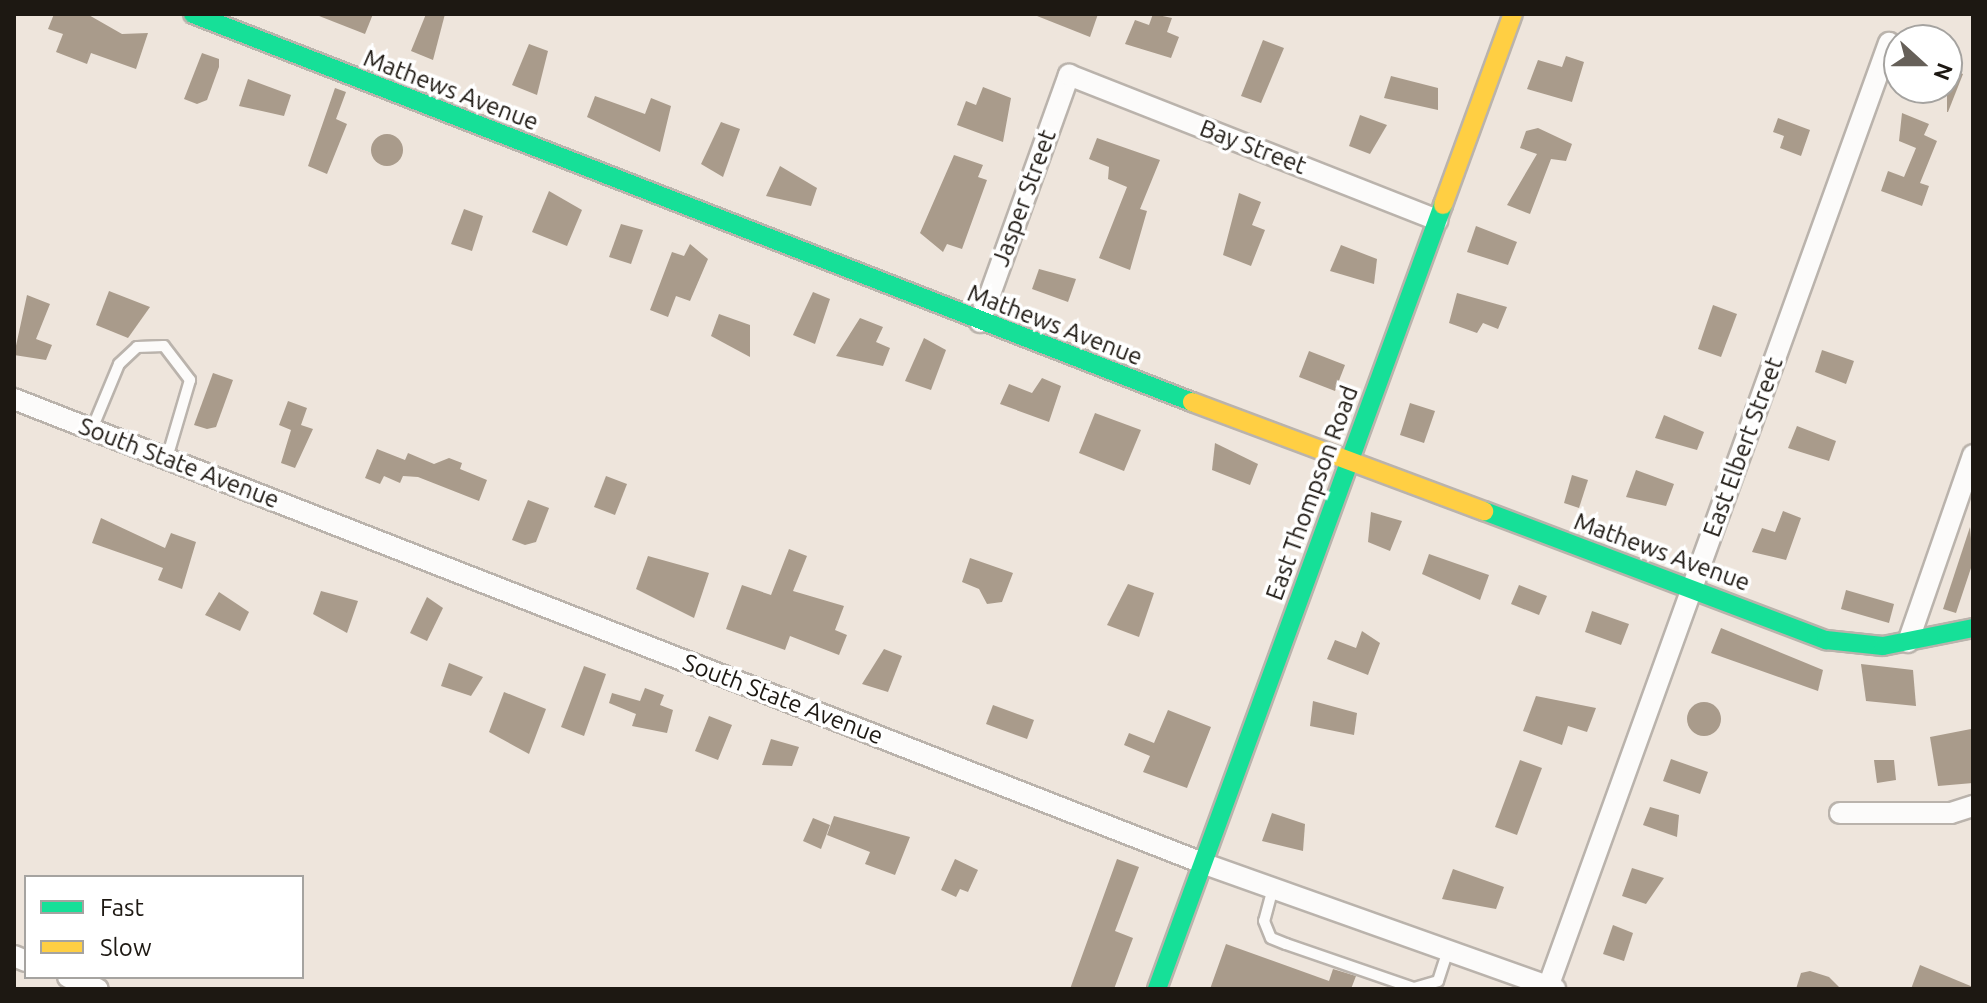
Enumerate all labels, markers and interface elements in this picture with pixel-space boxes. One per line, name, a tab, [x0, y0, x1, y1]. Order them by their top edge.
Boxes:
north arrow	[1883, 24, 1963, 104]
street label: Mathews Avenue	[359, 43, 543, 137]
text: N	[1929, 60, 1959, 84]
street label: Bay Street	[1196, 114, 1310, 180]
street label: Jasper Street	[986, 126, 1062, 270]
street label: Mathews Avenue	[963, 278, 1147, 372]
street label: East Elbert Street	[1697, 353, 1789, 541]
street label: East Thompson Road	[1260, 382, 1364, 604]
street label: South State Avenue	[75, 412, 283, 514]
street label: Mathews Avenue	[1570, 507, 1754, 597]
street label: South State Avenue	[679, 648, 887, 750]
legend	[24, 875, 304, 979]
text: Fast	[100, 894, 144, 921]
text: Slow	[100, 934, 152, 961]

